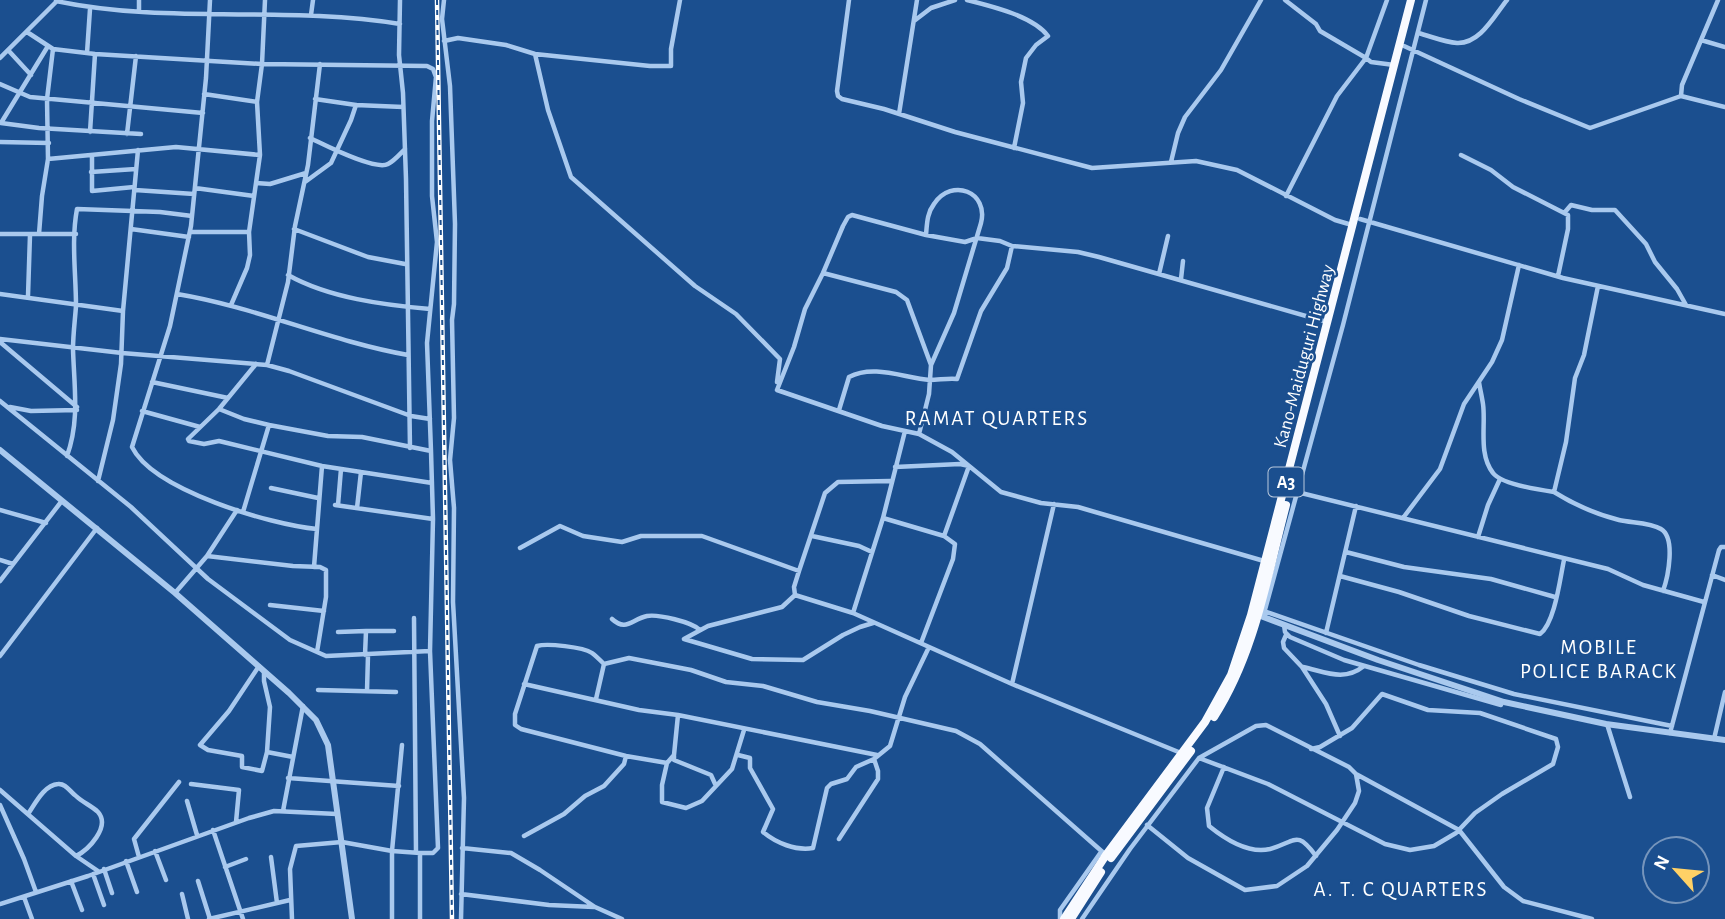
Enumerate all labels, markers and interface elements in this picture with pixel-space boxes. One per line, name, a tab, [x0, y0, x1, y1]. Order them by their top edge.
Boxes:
street label: Kano-Maiduguri Highway	[1271, 263, 1338, 450]
district label: RAMAT QUARTERS	[905, 408, 1089, 429]
road number: A3	[1268, 468, 1304, 496]
district label: MOBILE POLICE BARACK	[1520, 637, 1678, 682]
north arrow	[1641, 835, 1711, 905]
text: N	[1651, 853, 1674, 873]
district label: A. T. C QUARTERS	[1314, 879, 1488, 900]

